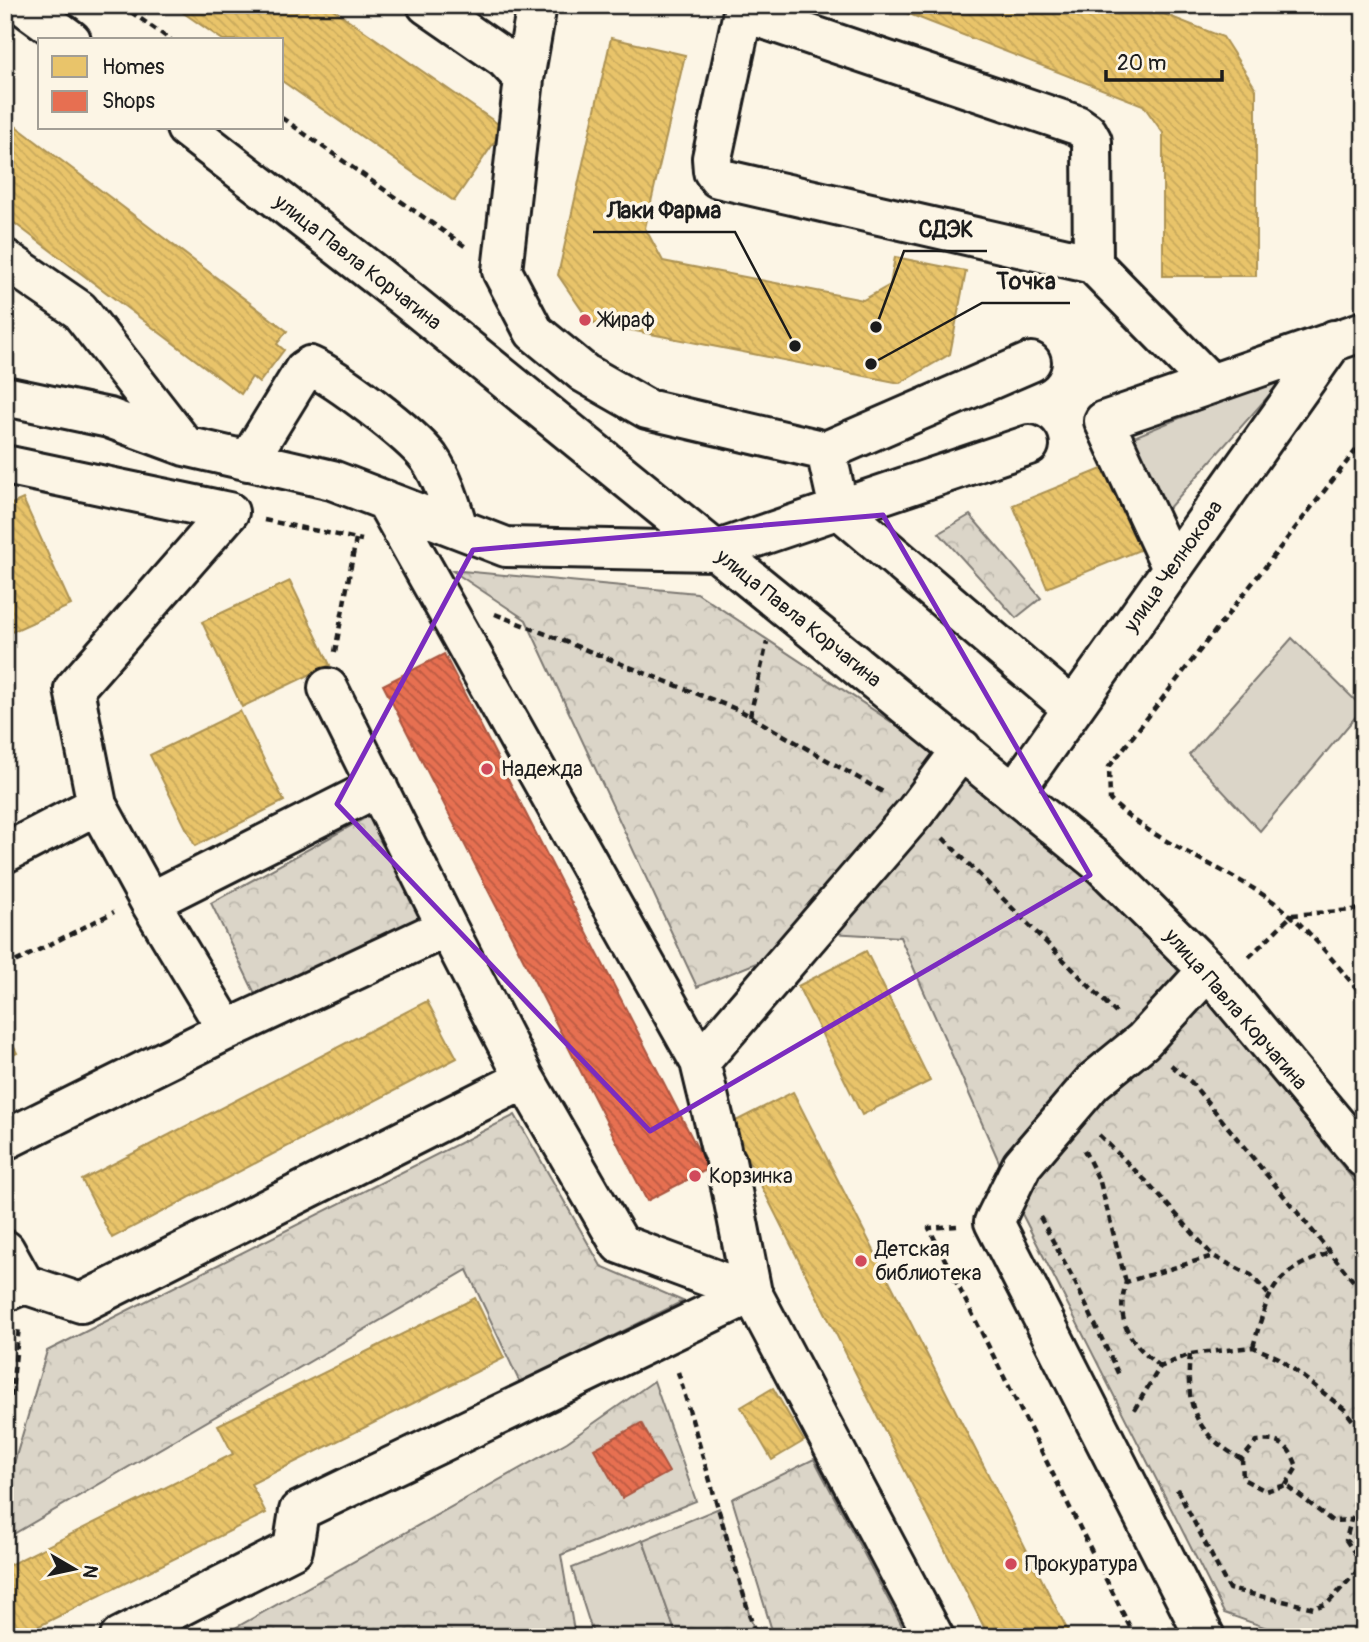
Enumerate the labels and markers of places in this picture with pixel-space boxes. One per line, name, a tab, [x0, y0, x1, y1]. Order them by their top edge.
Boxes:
callout: Лаки Фарма	[593, 188, 735, 232]
callout: СДЭК	[904, 207, 987, 251]
callout: Точка	[982, 259, 1070, 303]
place label: Жираф	[596, 307, 655, 334]
marker: Жираф	[577, 312, 593, 328]
place label: Надежда	[501, 756, 583, 783]
marker: Надежда	[479, 761, 495, 777]
place label: Корзинка	[709, 1163, 793, 1190]
marker: Корзинка	[687, 1168, 703, 1184]
place label: Детская библиотека	[874, 1236, 982, 1287]
marker: Детская библиотека	[853, 1253, 869, 1269]
place label: Прокуратура	[1025, 1551, 1137, 1578]
marker: Прокуратура	[1003, 1556, 1019, 1572]

